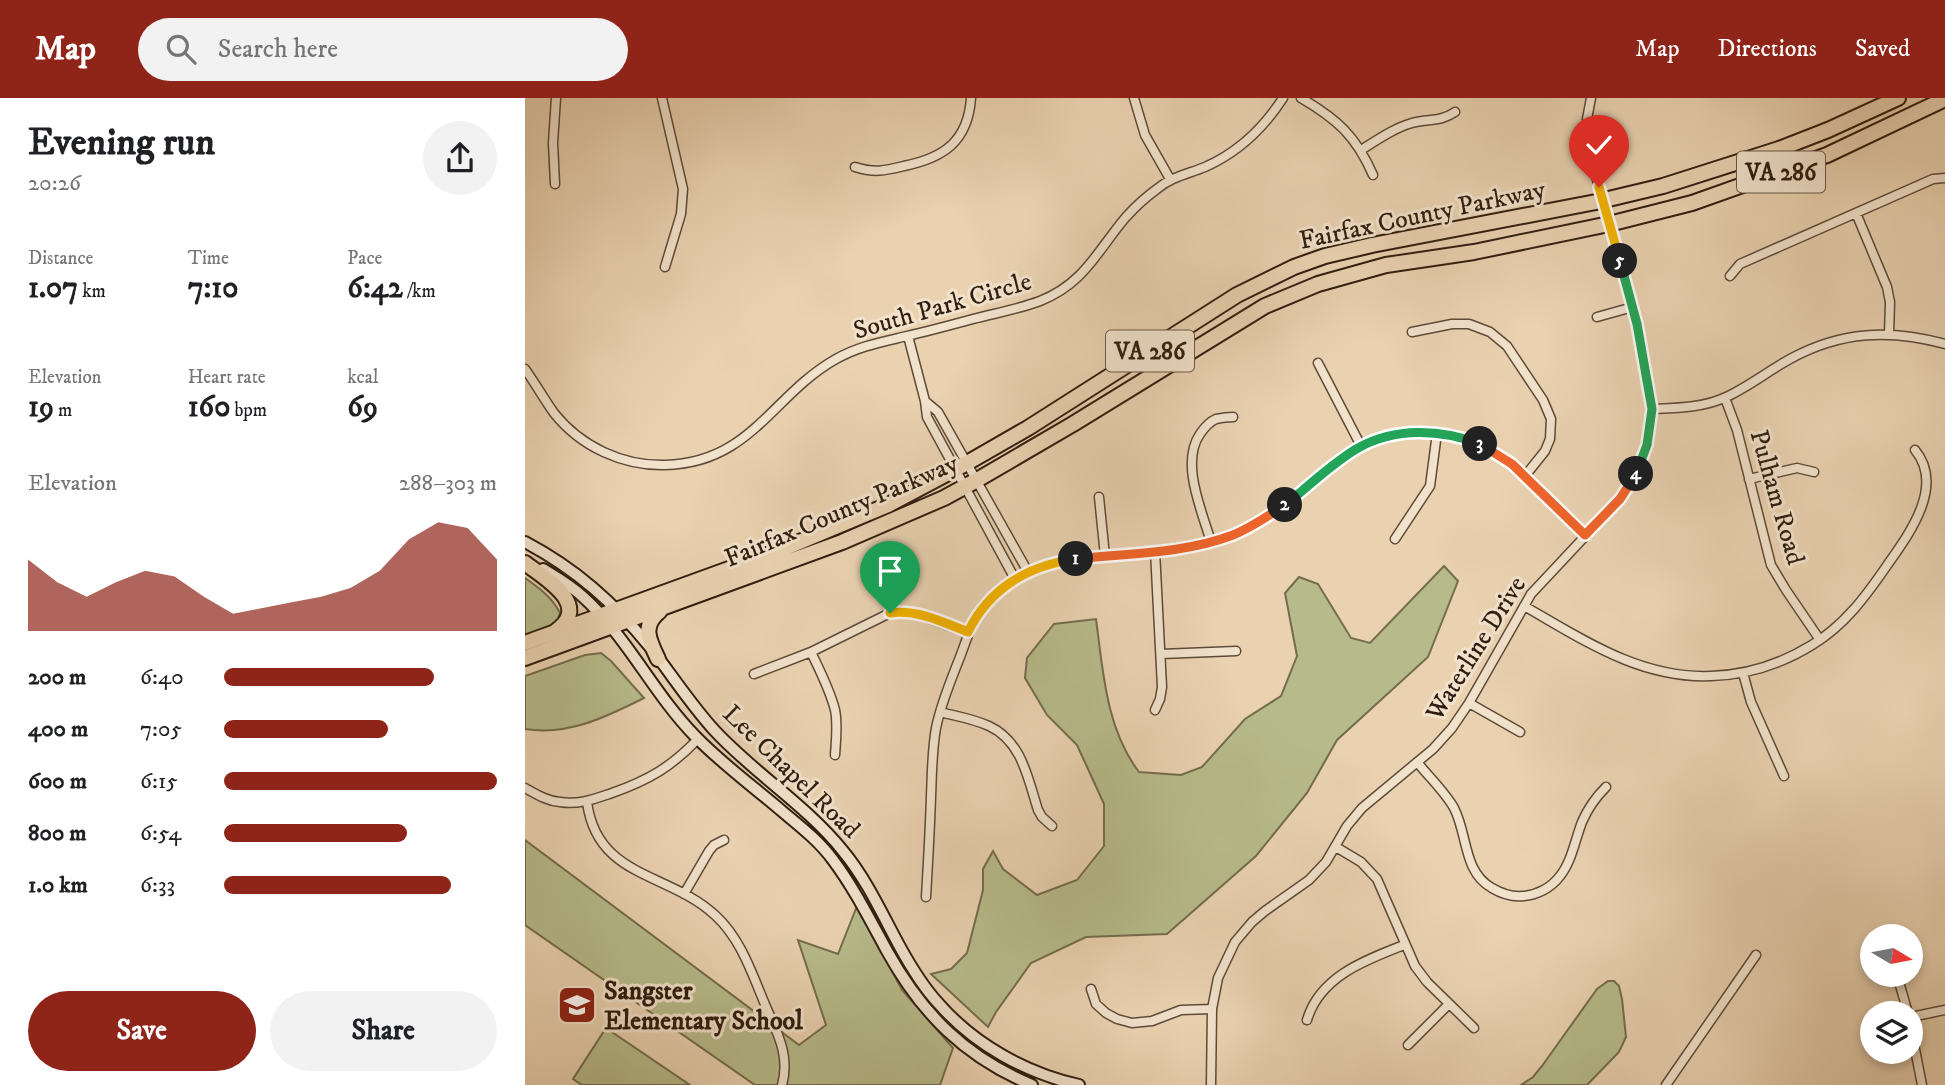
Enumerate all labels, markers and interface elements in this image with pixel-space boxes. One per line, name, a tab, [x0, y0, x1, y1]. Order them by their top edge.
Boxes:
search box	[138, 18, 628, 81]
text: Map	[35, 29, 96, 70]
icon: search	[162, 30, 200, 68]
text: Search here	[218, 33, 338, 66]
text: Map	[1635, 34, 1680, 64]
text: Directions	[1718, 34, 1817, 64]
text: Saved	[1855, 34, 1910, 64]
pin	[1569, 115, 1629, 187]
text: Evening run	[28, 119, 215, 167]
button: share	[423, 121, 497, 195]
icon: check	[1580, 126, 1618, 164]
road number: VA 286	[1737, 152, 1825, 192]
text: 20:26	[28, 169, 81, 198]
street label: Fairfax County Parkway	[1296, 173, 1549, 258]
pin: 5	[1603, 244, 1637, 278]
text: Distance	[28, 247, 93, 270]
text: Time	[188, 247, 229, 270]
text: Pace	[347, 247, 382, 270]
text: 5	[1615, 249, 1624, 272]
street label: South Park Circle	[850, 265, 1035, 348]
text: 1.07	[28, 270, 78, 307]
text: 7:10	[188, 270, 238, 307]
text: 6:42	[347, 270, 403, 307]
text: km	[78, 280, 106, 303]
text: /km	[403, 280, 436, 303]
road number: VA 286	[1106, 330, 1194, 372]
text: Elevation	[28, 366, 102, 389]
text: Heart rate	[188, 366, 266, 389]
text: kcal	[347, 366, 379, 389]
text: 19	[28, 389, 54, 426]
text: 160	[188, 389, 230, 426]
text: 69	[347, 389, 378, 426]
text: m	[54, 399, 72, 422]
text: bpm	[230, 399, 267, 422]
pin: 3	[1462, 426, 1497, 462]
street label: Pulham Road	[1742, 426, 1812, 569]
text: 3	[1476, 432, 1483, 455]
street label: Fairfax County Parkway	[720, 447, 964, 576]
pin: 4	[1619, 456, 1653, 492]
text: 4	[1630, 462, 1641, 485]
text: Elevation	[28, 469, 117, 498]
text: 288–303 m	[399, 469, 497, 498]
pin: 2	[1267, 488, 1303, 522]
text: 2	[1280, 493, 1289, 516]
pin	[860, 541, 920, 613]
pin: 1	[1059, 542, 1093, 576]
text: 1	[1072, 547, 1079, 570]
icon: arrive	[871, 552, 909, 590]
street label: Waterline Drive	[1418, 570, 1534, 728]
text: 200 m	[28, 663, 86, 692]
text: 6:40	[140, 663, 184, 692]
street label: Lee Chapel Road	[715, 698, 867, 846]
text: 400 m	[28, 715, 88, 744]
text: 7:05	[140, 715, 182, 744]
text: 600 m	[28, 767, 87, 796]
text: 6:15	[140, 767, 178, 796]
text: 800 m	[28, 819, 86, 848]
text: 6:54	[140, 819, 181, 848]
text: 1.0 km	[28, 871, 88, 900]
text: 6:33	[140, 871, 175, 900]
north arrow	[1860, 924, 1923, 987]
map controls	[1860, 924, 1923, 1064]
place label: Sangster Elementary School	[604, 975, 804, 1038]
school or university icon: Sangster Elementary School	[556, 984, 598, 1026]
button: Save	[28, 991, 256, 1071]
button: Share	[270, 991, 497, 1071]
button: layers	[1860, 1001, 1923, 1064]

